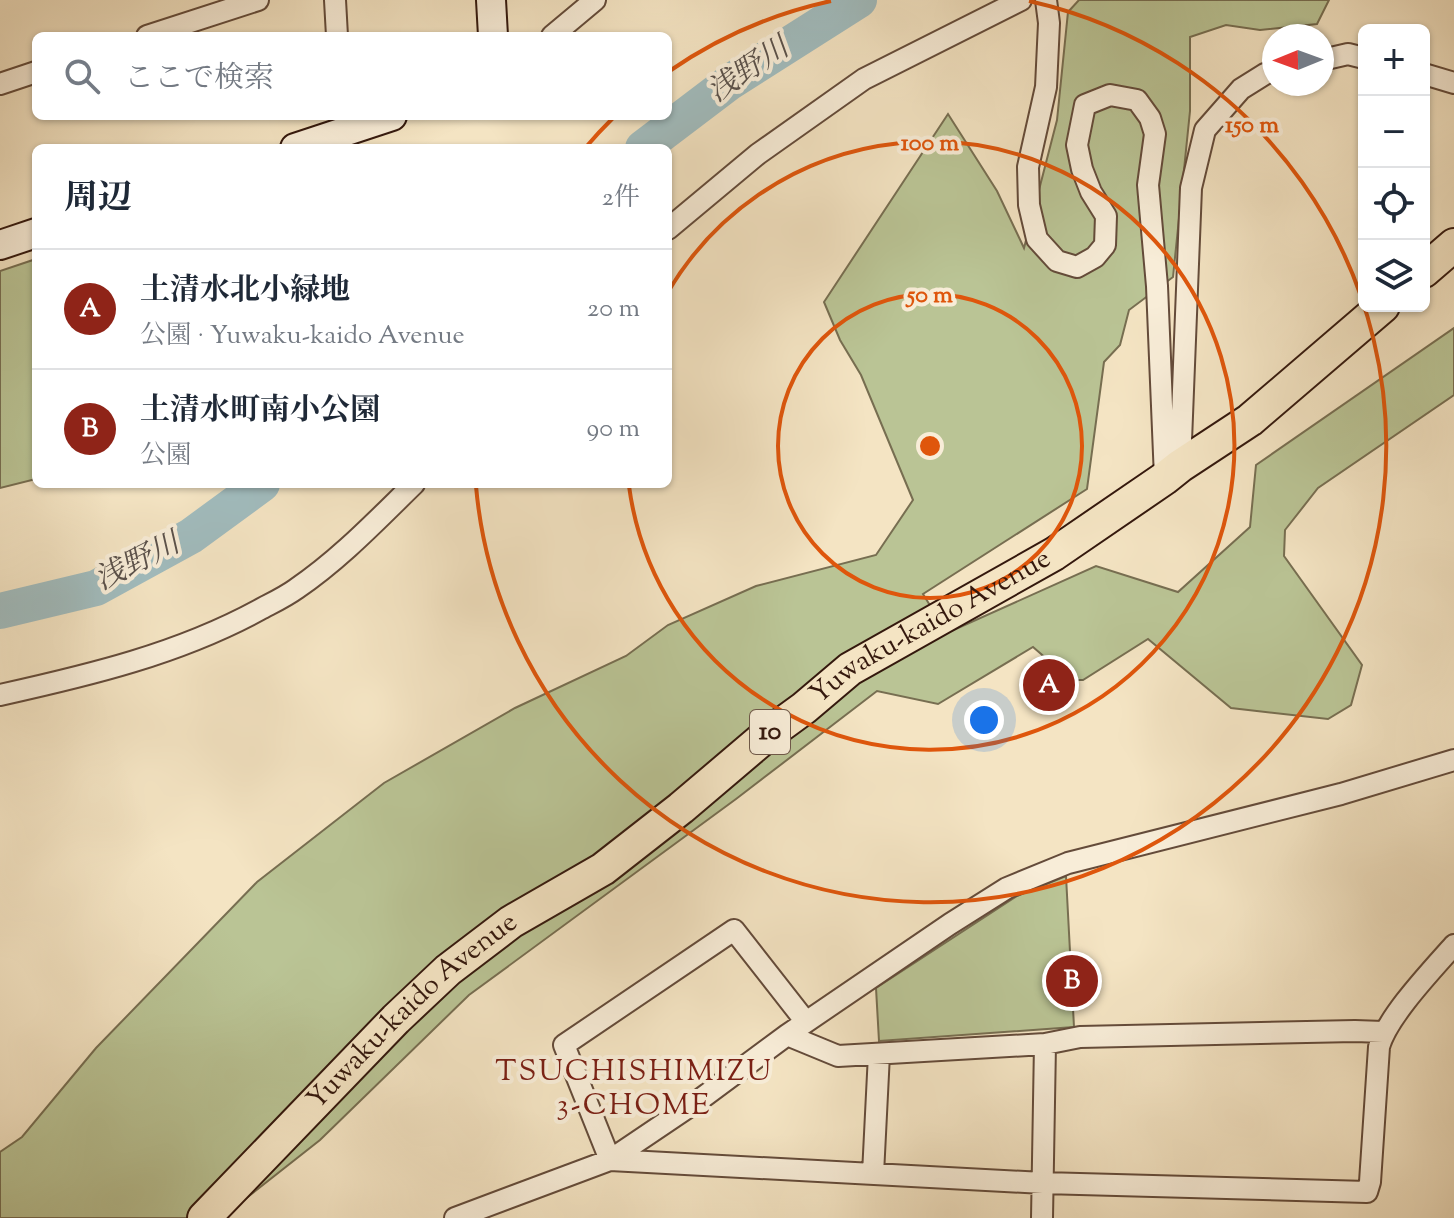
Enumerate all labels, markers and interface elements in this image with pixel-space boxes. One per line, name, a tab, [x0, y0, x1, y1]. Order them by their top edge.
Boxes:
north arrow	[1262, 24, 1334, 96]
map controls	[1358, 24, 1430, 312]
button: +	[1358, 24, 1430, 96]
water label: 浅野川	[700, 26, 801, 114]
search box	[32, 32, 672, 120]
icon: search	[60, 54, 104, 98]
text: ここで検索	[124, 58, 274, 101]
button: −	[1358, 96, 1430, 168]
text: 150 m	[1225, 109, 1279, 143]
text: 100 m	[901, 127, 959, 161]
button: locate	[1358, 168, 1430, 240]
text: 周辺	[64, 175, 132, 224]
text: 2件	[602, 180, 640, 217]
button: layers	[1358, 240, 1430, 312]
text: 土清水北小緑地	[140, 270, 350, 313]
text: 50 m	[905, 279, 953, 313]
text: A	[79, 291, 101, 328]
text: 20 m	[587, 291, 640, 328]
text: 公園 · Yuwaku-kaido Avenue	[140, 318, 465, 355]
text: 土清水町南小公園	[140, 390, 380, 433]
text: B	[82, 411, 98, 448]
text: 90 m	[587, 411, 640, 448]
centre of rings	[916, 432, 944, 460]
text: 公園	[140, 438, 192, 475]
water label: 浅野川	[88, 522, 191, 603]
street label: Yuwaku-kaido Avenue	[807, 542, 1057, 716]
pin: A	[1023, 655, 1075, 715]
your location	[964, 700, 1004, 740]
road number: 10	[750, 710, 790, 754]
street label: Yuwaku-kaido Avenue	[298, 904, 526, 1119]
pin: B	[1046, 951, 1098, 1011]
district label: TSUCHISHIMIZU 3-CHOME	[495, 1051, 773, 1128]

